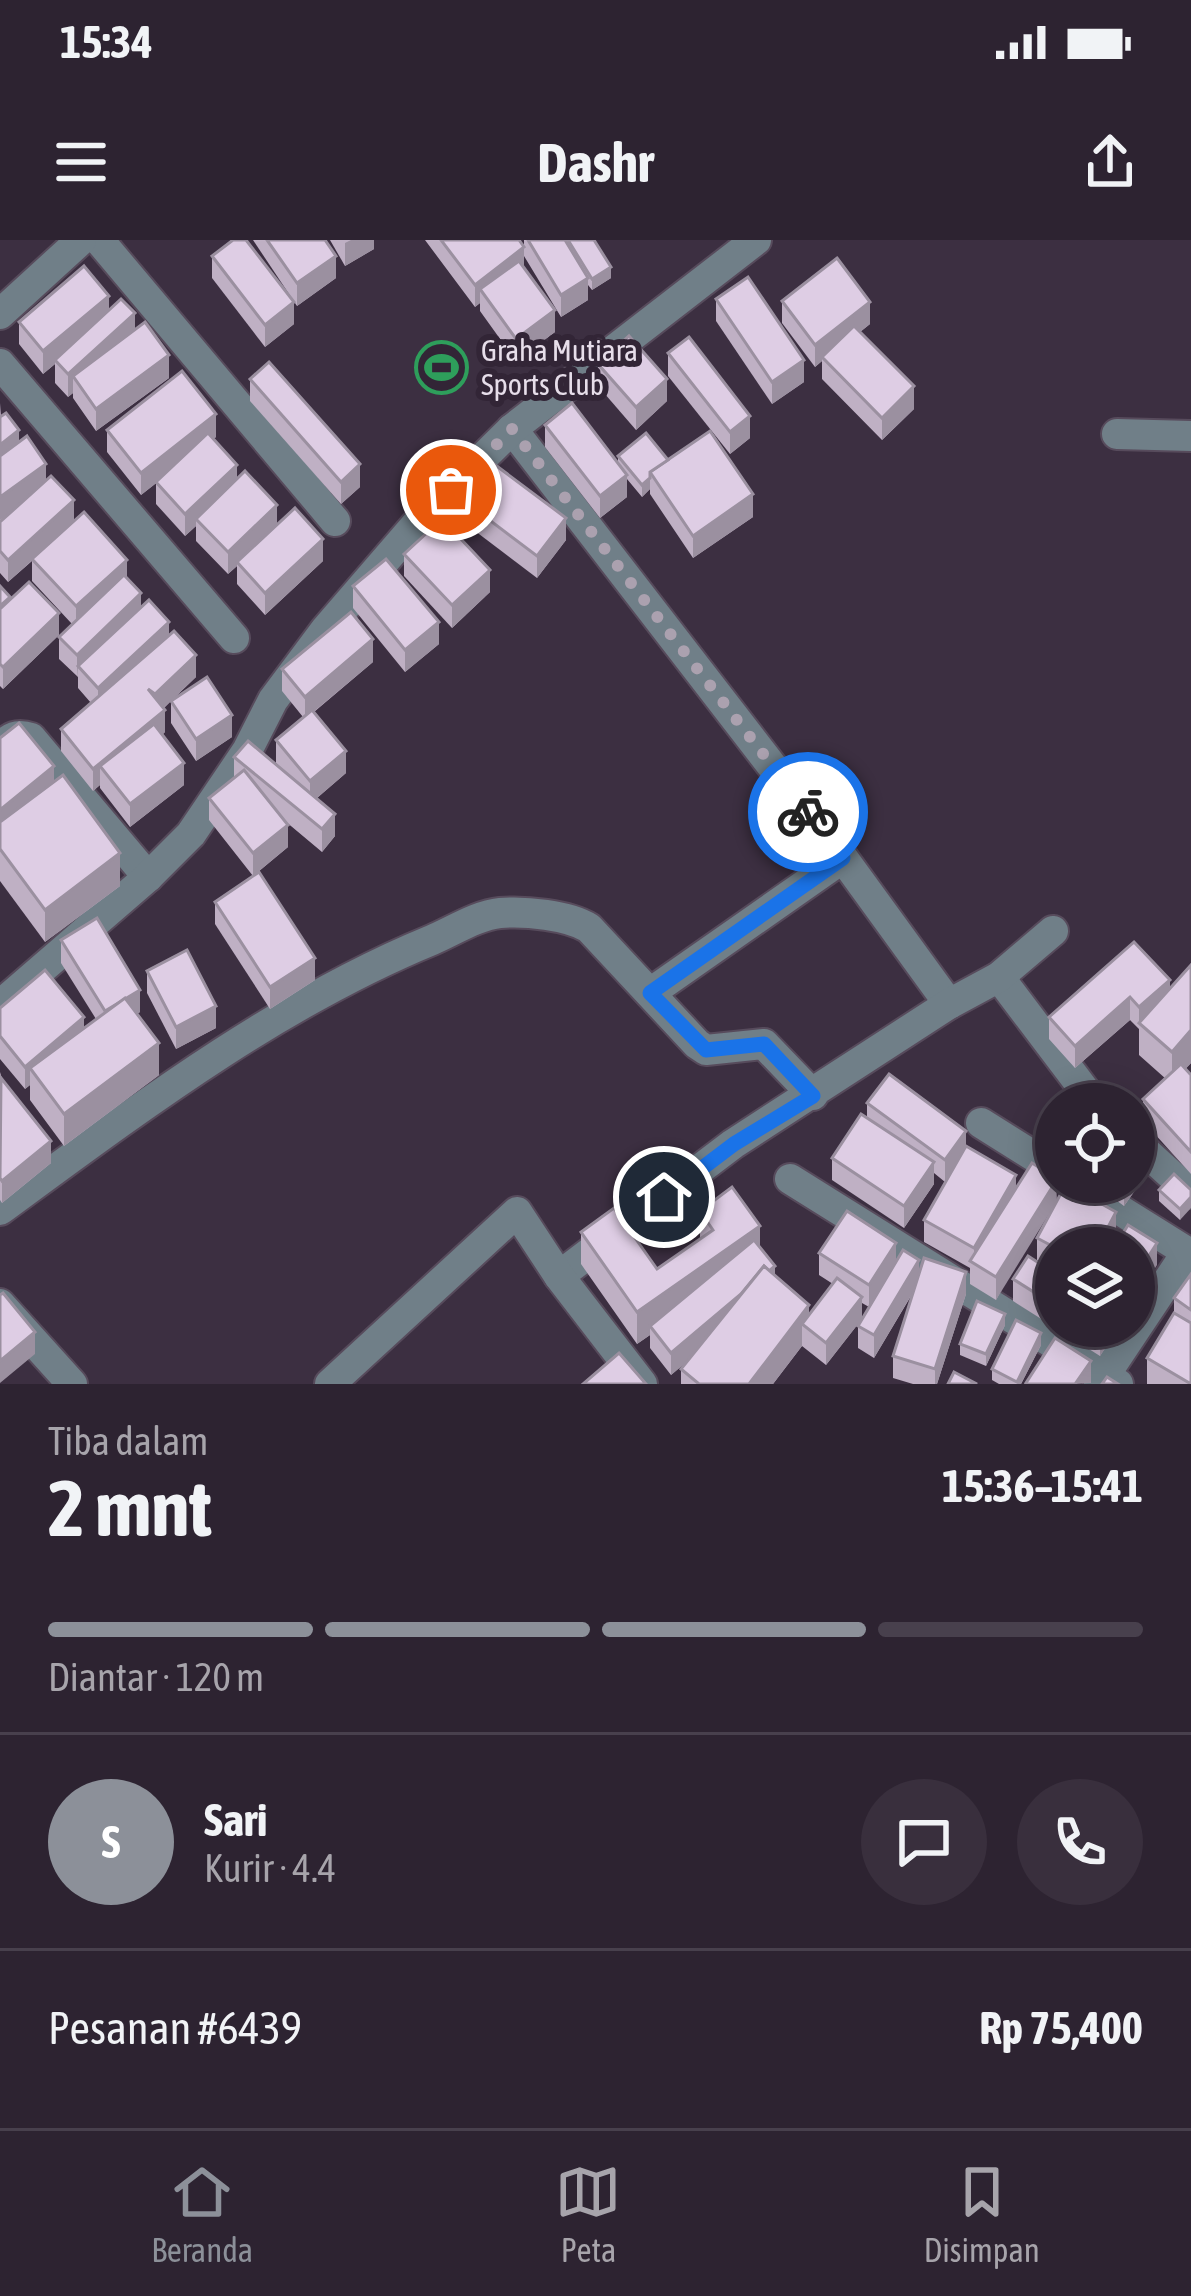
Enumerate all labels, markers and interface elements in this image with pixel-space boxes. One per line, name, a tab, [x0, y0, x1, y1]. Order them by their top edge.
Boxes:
text: 15:34	[60, 16, 153, 68]
icon: menu	[48, 129, 114, 195]
icon: share	[1077, 129, 1143, 195]
text: Dashr	[537, 132, 654, 193]
place label: Graha Mutiara Sports Club	[481, 333, 638, 401]
sports icon: Graha Mutiara Sports Club	[414, 339, 470, 395]
pin	[400, 439, 502, 541]
icon: bag	[418, 457, 484, 523]
courier	[748, 752, 868, 872]
icon: bike	[775, 779, 841, 845]
map controls	[1035, 1083, 1155, 1347]
button: locate	[1035, 1083, 1155, 1203]
pin	[613, 1146, 715, 1248]
icon: home	[631, 1164, 697, 1230]
button: layers	[1035, 1227, 1155, 1347]
text: Tiba dalam	[48, 1419, 208, 1463]
text: 15:36–15:41	[942, 1460, 1143, 1512]
text: 2 mnt	[48, 1463, 212, 1553]
text: Diantar · 120 m	[48, 1655, 264, 1699]
button: chat	[861, 1779, 987, 1905]
button: phone	[1017, 1779, 1143, 1905]
text: Sari	[204, 1794, 267, 1846]
text: S	[102, 1816, 120, 1868]
text: Kurir · 4.4	[204, 1846, 336, 1890]
text: Pesanan #6439	[48, 2002, 302, 2054]
text: Rp 75,400	[979, 2002, 1143, 2054]
tab: Beranda	[151, 2159, 253, 2269]
tab: Peta	[555, 2159, 621, 2269]
tab: Disimpan	[924, 2159, 1040, 2269]

